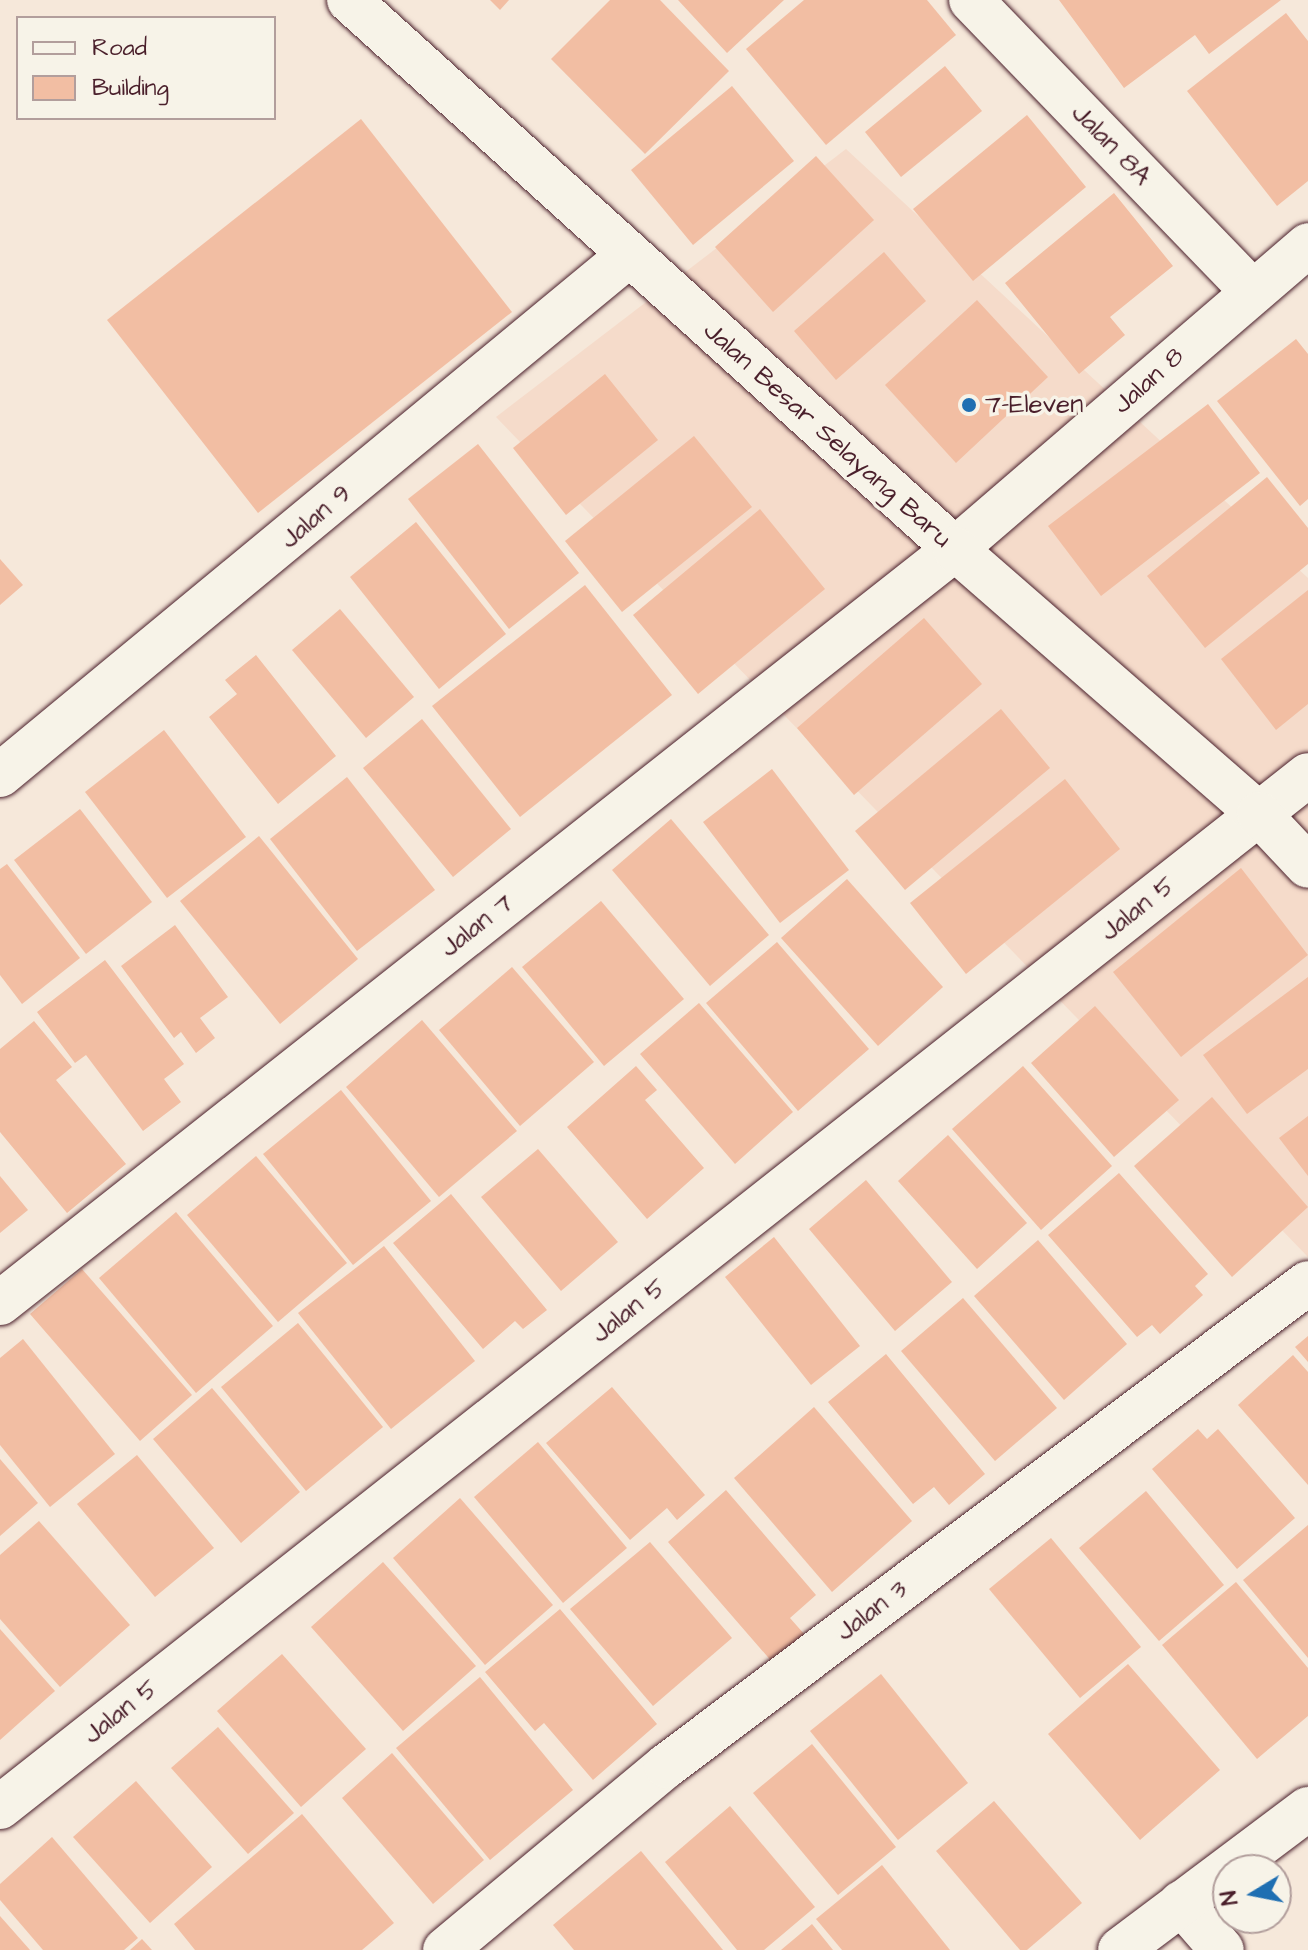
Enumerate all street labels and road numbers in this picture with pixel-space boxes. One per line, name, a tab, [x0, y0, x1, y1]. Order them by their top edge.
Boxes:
street label: Jalan 8A	[1065, 98, 1157, 192]
street label: Jalan Besar Selayang Baru	[697, 315, 957, 555]
street label: Jalan 8	[1107, 341, 1191, 421]
street label: Jalan 9	[274, 479, 358, 555]
street label: Jalan 5	[1094, 870, 1182, 948]
street label: Jalan 7	[434, 888, 520, 964]
street label: Jalan 5	[585, 1272, 673, 1350]
street label: Jalan 3	[830, 1574, 914, 1648]
street label: Jalan 5	[77, 1673, 165, 1751]

